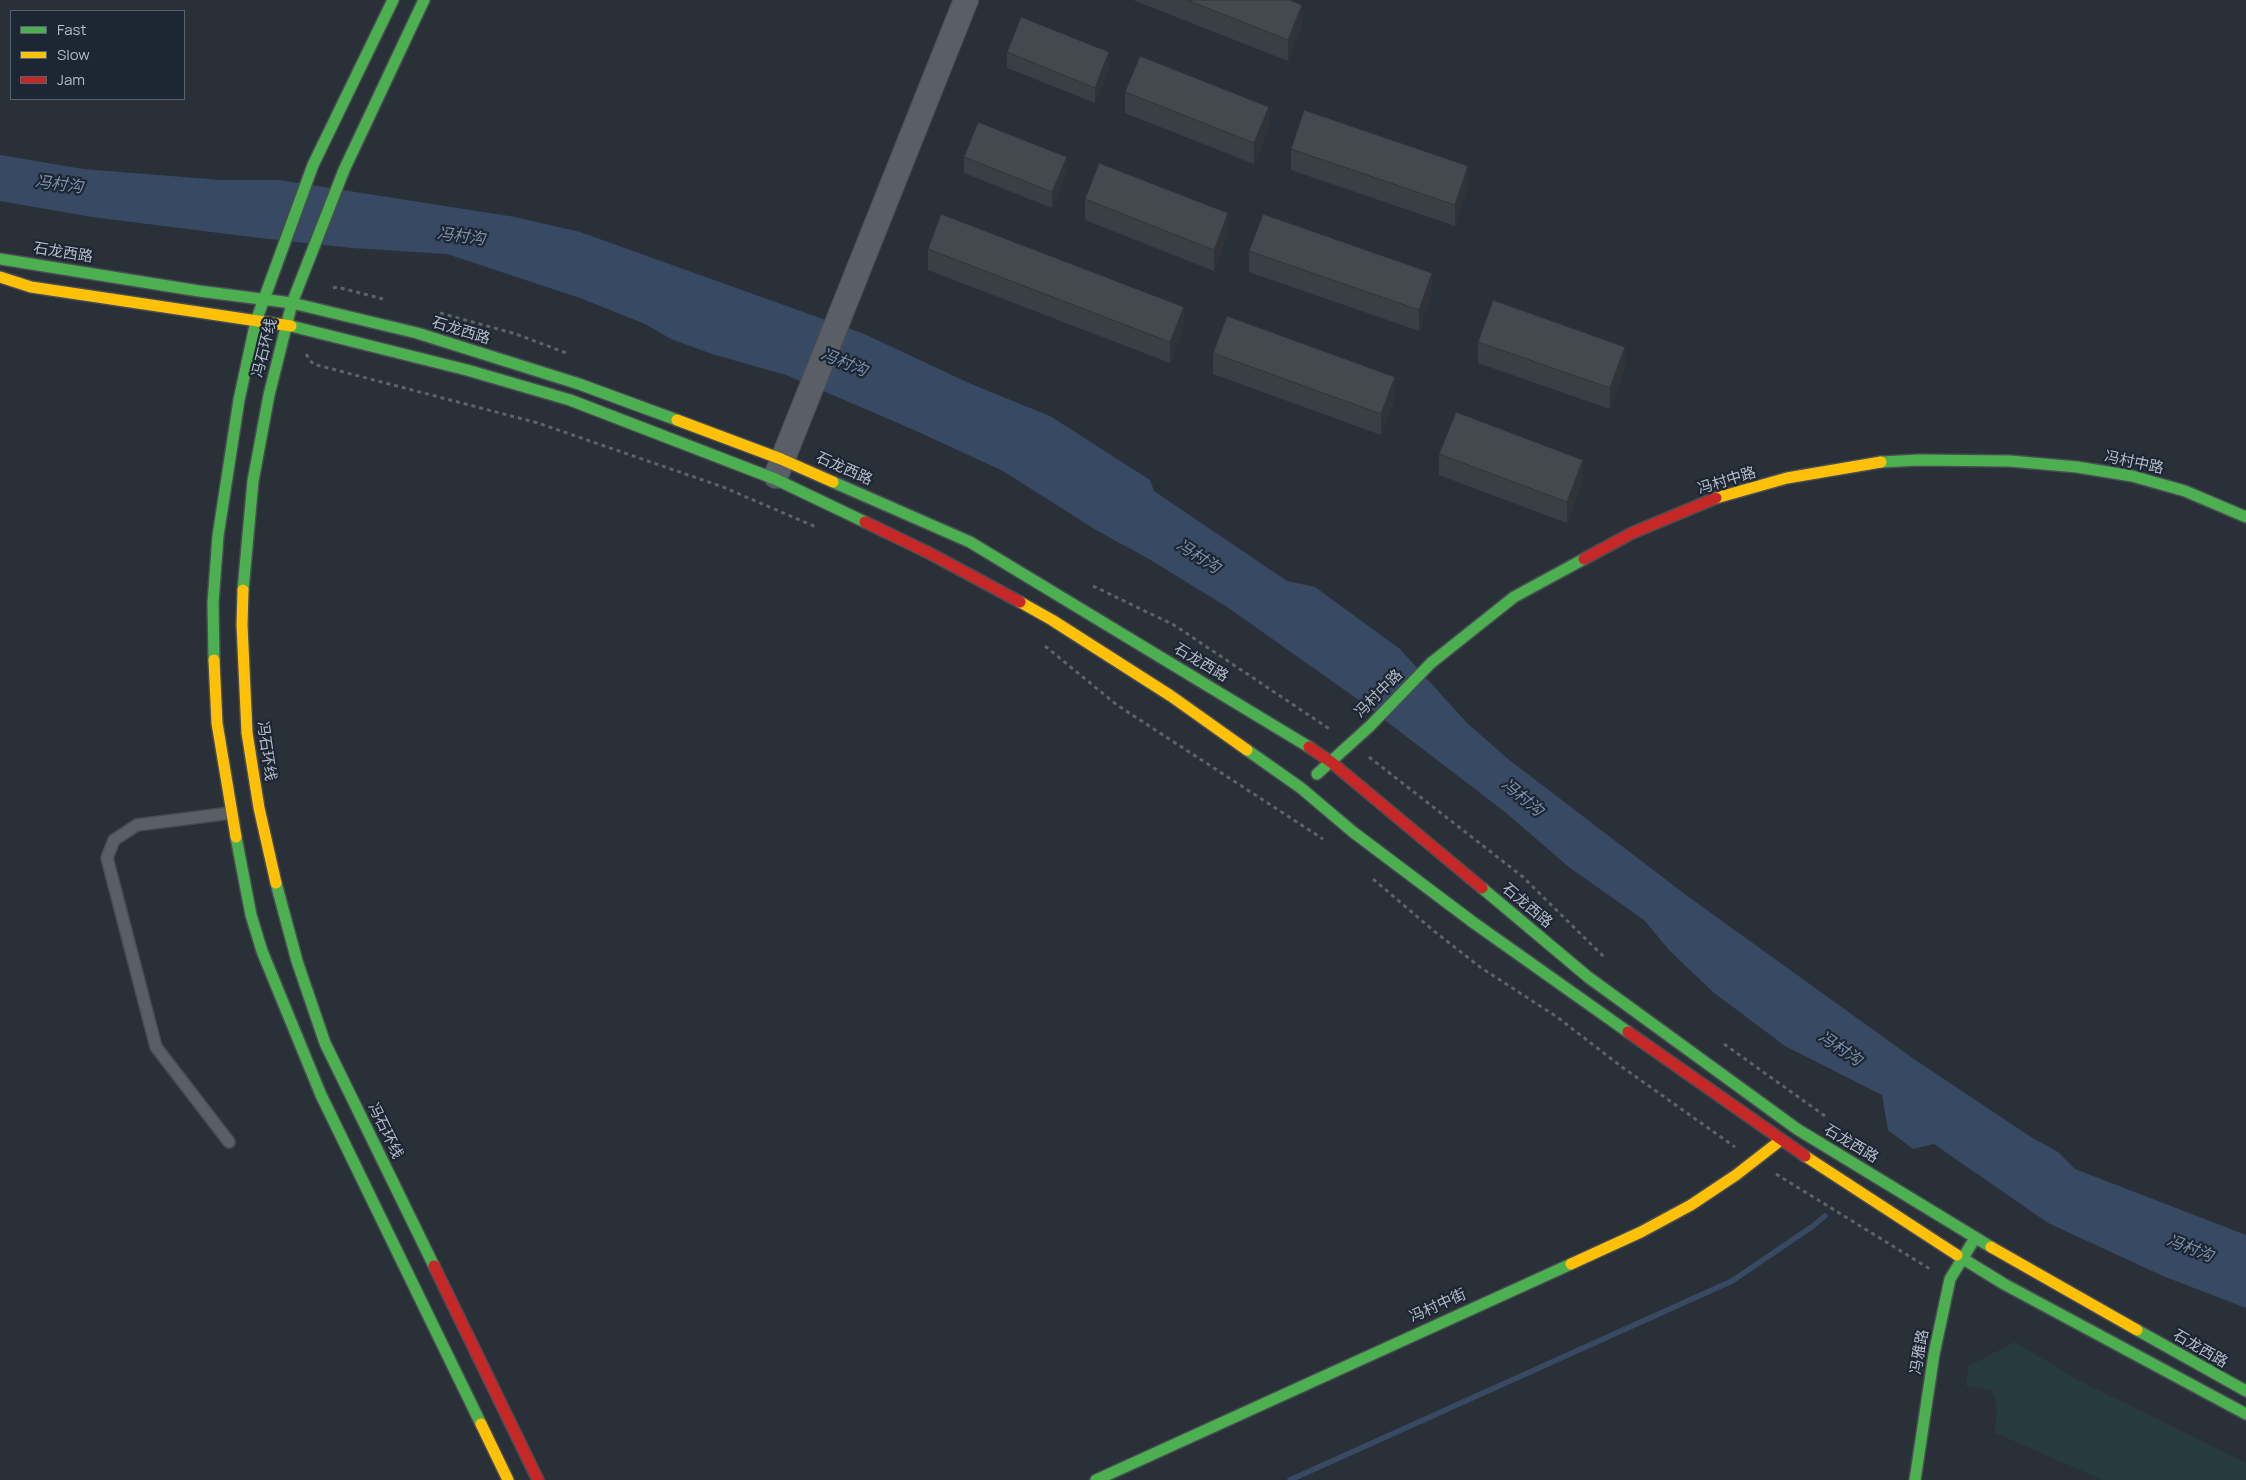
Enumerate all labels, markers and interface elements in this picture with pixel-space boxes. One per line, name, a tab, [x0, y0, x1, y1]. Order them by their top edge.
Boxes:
legend	[10, 10, 185, 100]
text: Fast	[57, 19, 86, 40]
text: Slow	[57, 44, 90, 65]
text: Jam	[57, 69, 85, 90]
water label: 冯村沟	[34, 173, 84, 197]
water label: 冯村沟	[436, 225, 486, 249]
street label: 石龙西路	[32, 239, 94, 267]
street label: 石龙西路	[430, 314, 492, 348]
street label: 冯石环线	[249, 317, 281, 379]
water label: 冯村沟	[818, 345, 870, 381]
street label: 冯村中路	[2103, 448, 2165, 478]
street label: 石龙西路	[813, 449, 875, 489]
street label: 冯村中路	[1696, 464, 1758, 498]
water label: 冯村沟	[1173, 536, 1223, 578]
street label: 石龙西路	[1171, 640, 1231, 686]
street label: 冯村中路	[1351, 666, 1407, 722]
street label: 冯石环线	[253, 720, 279, 782]
water label: 冯村沟	[1497, 775, 1547, 821]
street label: 石龙西路	[1498, 880, 1556, 932]
water label: 冯村沟	[1815, 1028, 1865, 1070]
street label: 冯石环线	[364, 1100, 406, 1162]
street label: 石龙西路	[1821, 1121, 1881, 1167]
water label: 冯村沟	[2164, 1231, 2216, 1267]
street label: 冯村中街	[1407, 1286, 1469, 1326]
street label: 石龙西路	[2170, 1326, 2230, 1372]
street label: 冯雅路	[1907, 1328, 1933, 1376]

